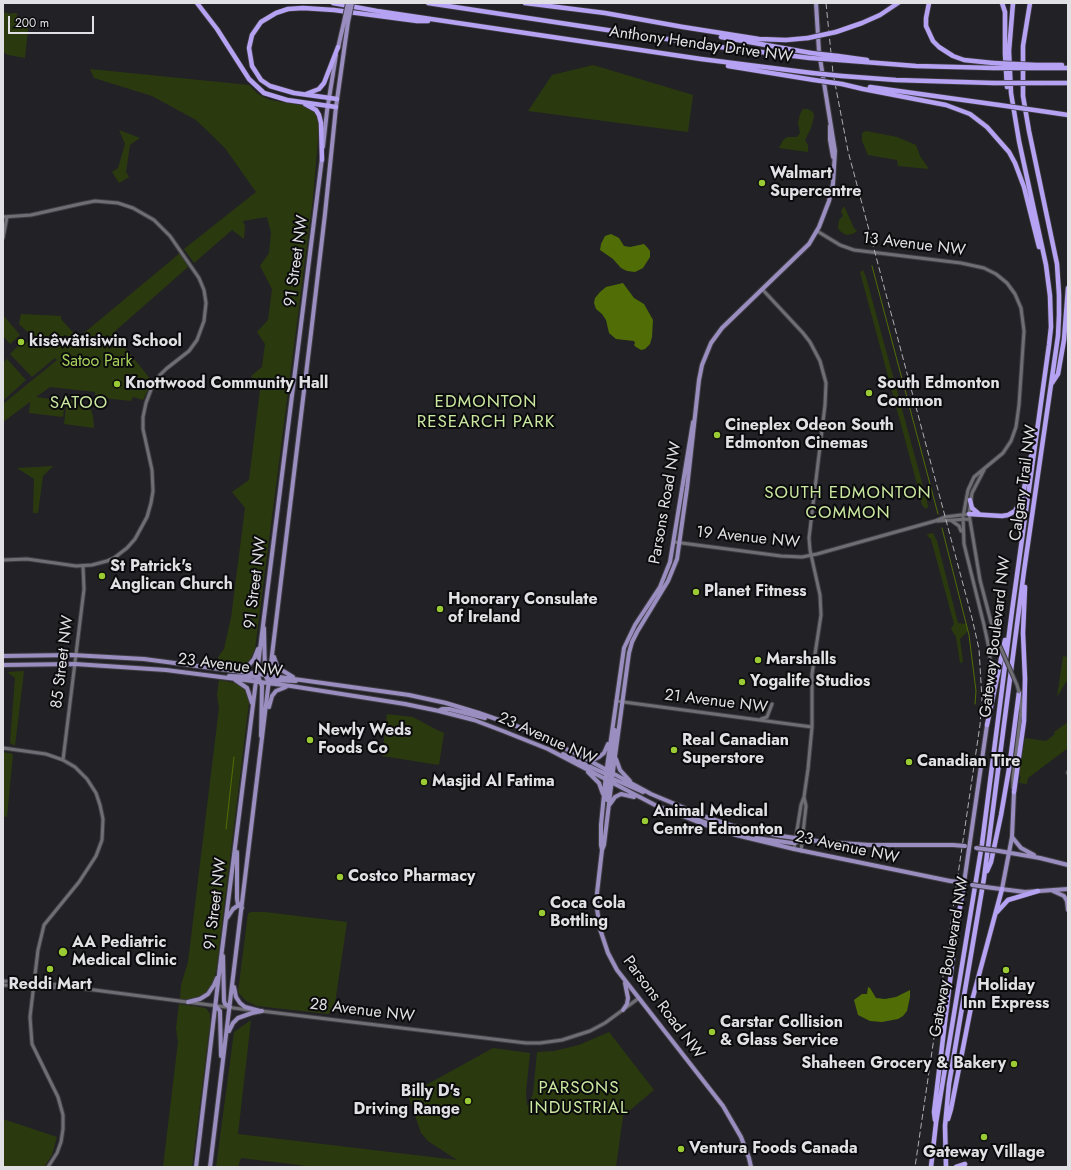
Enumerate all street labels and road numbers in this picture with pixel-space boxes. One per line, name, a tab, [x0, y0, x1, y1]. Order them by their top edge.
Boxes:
street label: Anthony Henday Drive NW	[608, 23, 794, 67]
street label: 91 Street NW	[281, 214, 313, 308]
street label: 13 Avenue NW	[861, 229, 967, 261]
street label: Calgary Trail NW	[1006, 424, 1042, 542]
street label: Parsons Road NW	[646, 440, 686, 566]
street label: 19 Avenue NW	[695, 523, 801, 553]
street label: 91 Street NW	[241, 536, 271, 630]
street label: Gateway Boulevard NW	[977, 555, 1015, 719]
street label: 85 Street NW	[48, 614, 78, 710]
street label: 23 Avenue NW	[176, 650, 284, 682]
street label: 21 Avenue NW	[663, 686, 769, 718]
street label: 23 Avenue NW	[495, 709, 599, 769]
street label: 23 Avenue NW	[793, 828, 901, 868]
street label: 91 Street NW	[201, 857, 231, 951]
street label: Gateway Boulevard NW	[926, 875, 974, 1039]
street label: Parsons Road NW	[618, 953, 708, 1063]
street label: 28 Avenue NW	[308, 995, 416, 1027]

